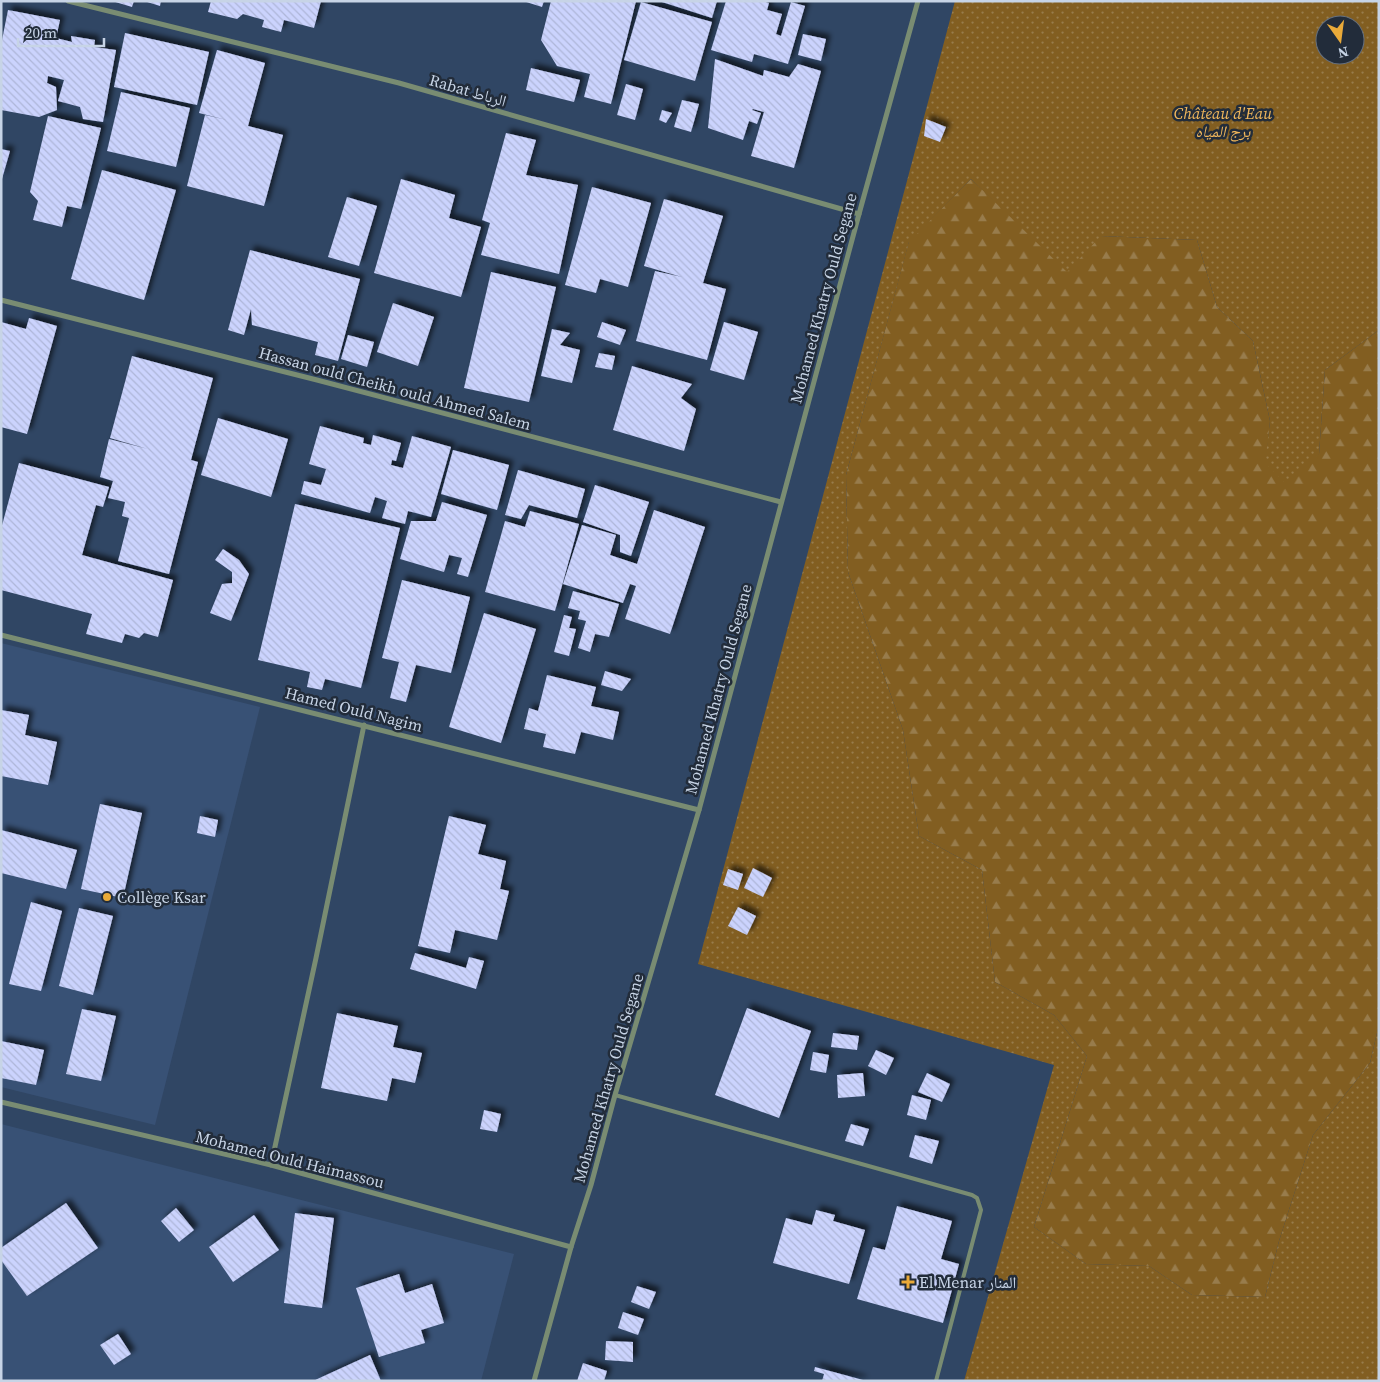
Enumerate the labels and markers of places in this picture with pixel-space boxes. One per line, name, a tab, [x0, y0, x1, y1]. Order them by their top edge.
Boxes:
place label: Collège Ksar	[117, 886, 206, 908]
marker: Collège Ksar	[101, 891, 113, 903]
place label: El Menar المنار	[919, 1271, 1016, 1293]
marker: El Menar المنار	[901, 1275, 915, 1289]

